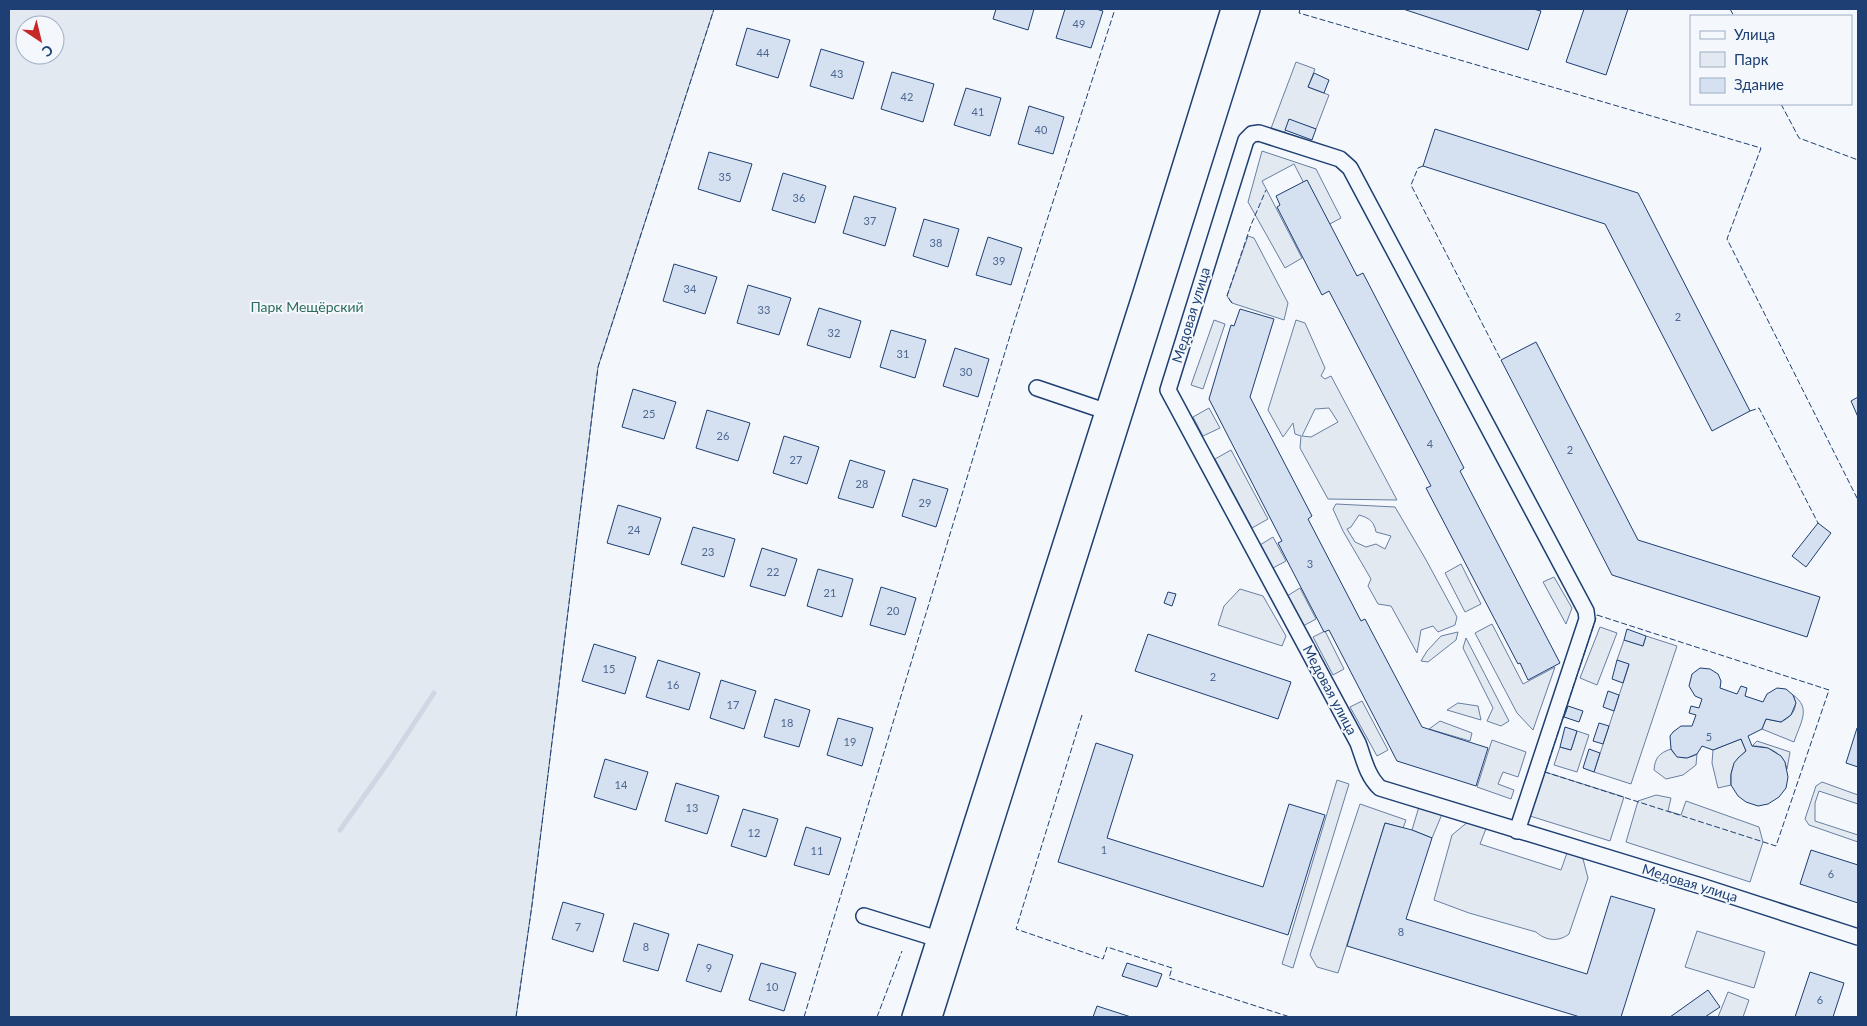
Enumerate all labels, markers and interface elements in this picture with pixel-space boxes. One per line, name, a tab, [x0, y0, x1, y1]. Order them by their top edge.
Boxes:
north arrow	[15, 15, 65, 65]
legend	[1690, 15, 1852, 105]
house number: 49	[1073, 17, 1085, 30]
text: Улица	[1734, 25, 1775, 43]
text: С	[38, 41, 56, 61]
house number: 44	[757, 46, 770, 59]
text: Парк	[1734, 50, 1769, 68]
house number: 43	[831, 67, 843, 80]
text: Здание	[1734, 75, 1784, 93]
house number: 42	[901, 90, 913, 103]
house number: 41	[972, 105, 984, 118]
house number: 40	[1035, 123, 1048, 136]
house number: 35	[719, 170, 731, 183]
house number: 36	[793, 191, 805, 204]
house number: 37	[864, 214, 876, 227]
house number: 38	[930, 236, 942, 249]
house number: 39	[993, 254, 1005, 267]
street label: Медовая улица	[1168, 265, 1213, 365]
house number: 34	[684, 282, 697, 295]
park label: Парк Мещёрский	[250, 298, 364, 315]
house number: 33	[758, 303, 770, 316]
house number: 2	[1675, 310, 1681, 323]
house number: 32	[828, 326, 840, 339]
house number: 31	[897, 347, 909, 360]
house number: 30	[960, 365, 973, 378]
house number: 25	[643, 407, 655, 420]
house number: 26	[717, 429, 729, 442]
house number: 4	[1427, 437, 1434, 450]
house number: 2	[1567, 443, 1573, 456]
house number: 27	[790, 453, 802, 466]
house number: 28	[856, 477, 868, 490]
house number: 29	[919, 496, 931, 509]
house number: 24	[628, 523, 641, 536]
house number: 23	[702, 545, 714, 558]
house number: 3	[1307, 557, 1313, 570]
house number: 22	[767, 565, 779, 578]
house number: 21	[824, 586, 836, 599]
house number: 20	[887, 604, 900, 617]
street label: Медовая улица	[1300, 642, 1361, 738]
house number: 15	[603, 662, 615, 675]
house number: 2	[1210, 670, 1216, 683]
house number: 16	[667, 678, 679, 691]
house number: 17	[727, 698, 739, 711]
house number: 18	[781, 716, 793, 729]
house number: 5	[1706, 730, 1712, 743]
house number: 19	[844, 735, 856, 748]
house number: 14	[615, 778, 628, 791]
house number: 13	[686, 801, 698, 814]
house number: 12	[748, 826, 760, 839]
house number: 1	[1101, 843, 1107, 856]
house number: 11	[811, 844, 823, 857]
street label: Медовая улица	[1640, 860, 1740, 905]
house number: 6	[1828, 867, 1834, 880]
house number: 7	[575, 920, 581, 933]
house number: 8	[1398, 925, 1404, 938]
house number: 8	[643, 940, 649, 953]
house number: 9	[706, 961, 712, 974]
house number: 10	[766, 980, 779, 993]
house number: 6	[1817, 993, 1823, 1006]

